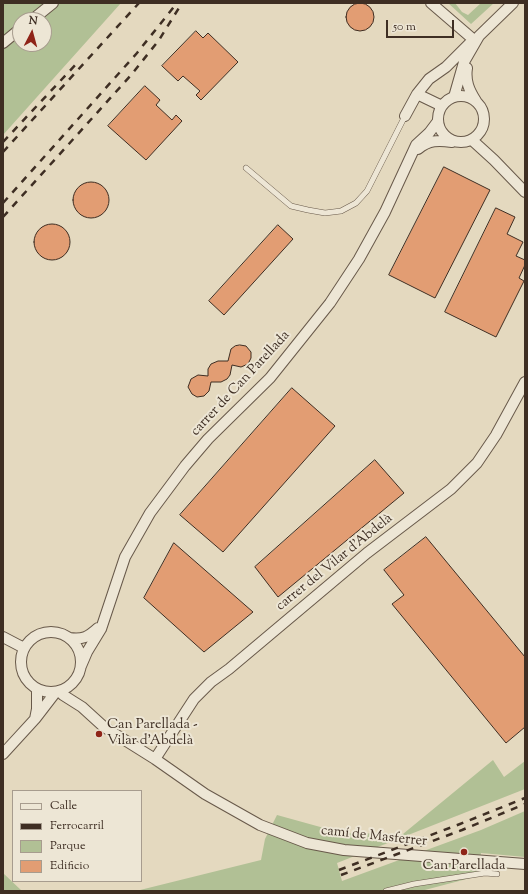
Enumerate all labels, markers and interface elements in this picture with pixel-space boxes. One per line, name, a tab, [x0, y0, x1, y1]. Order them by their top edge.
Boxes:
north arrow	[12, 12, 52, 52]
scale bar	[388, 12, 456, 38]
text: N	[28, 13, 38, 29]
text: 50 m	[393, 18, 416, 36]
street label: carrer de Can Parellada	[188, 328, 294, 440]
street label: carrer del Vilar d'Abdelà	[273, 511, 397, 615]
place label: Can Parellada - Vilar d'Abdelà	[107, 718, 198, 750]
marker: Can Parellada - Vilar d'Abdelà	[94, 729, 104, 739]
legend	[12, 790, 142, 882]
text: Calle	[50, 797, 77, 815]
text: Ferrocarril	[50, 817, 104, 835]
street label: camí de Masferrer	[320, 823, 428, 851]
text: Parque	[50, 837, 86, 855]
marker: Can Parellada	[459, 847, 469, 857]
text: Edificio	[50, 857, 89, 875]
place label: Can Parellada	[423, 859, 505, 875]

